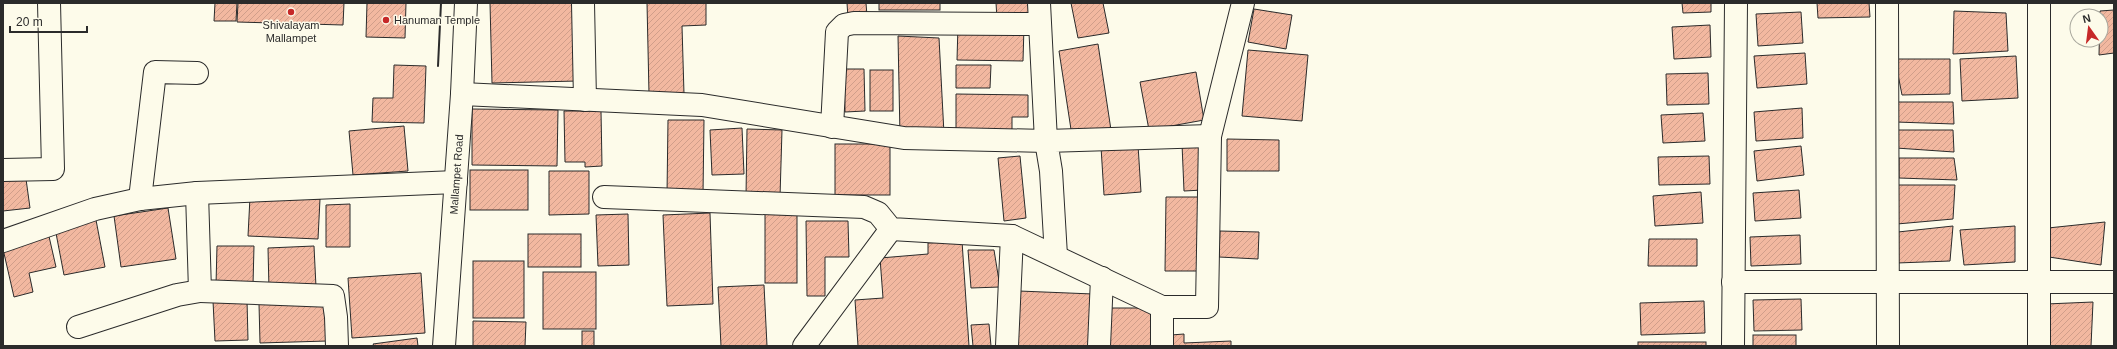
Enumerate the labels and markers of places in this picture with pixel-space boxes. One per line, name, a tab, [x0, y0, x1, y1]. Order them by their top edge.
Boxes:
marker: Shivalayam Mallampet	[286, 7, 296, 17]
place label: Hanuman Temple	[394, 14, 480, 26]
marker: Hanuman Temple	[381, 15, 391, 25]
place label: Shivalayam Mallampet	[263, 19, 319, 44]

